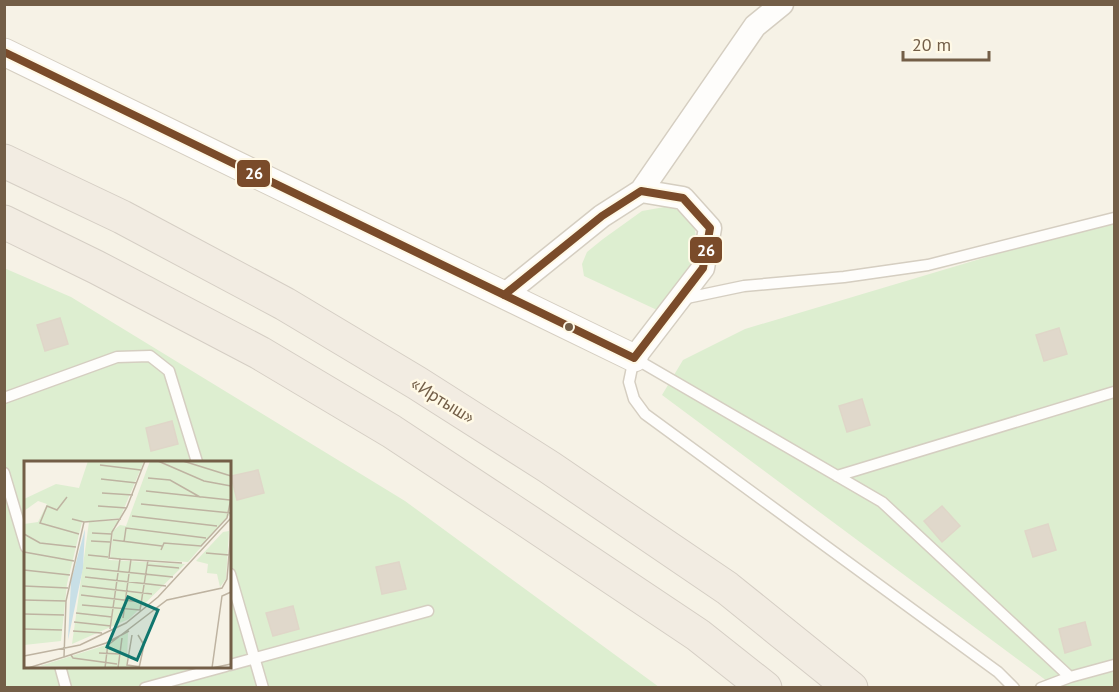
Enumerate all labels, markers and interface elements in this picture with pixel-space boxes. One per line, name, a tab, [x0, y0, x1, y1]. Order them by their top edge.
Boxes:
scale bar	[903, 24, 988, 62]
text: 20 m	[912, 33, 951, 56]
line badge: 26	[236, 159, 271, 188]
text: 26	[245, 163, 263, 183]
line badge: 26	[689, 236, 723, 264]
text: 26	[697, 240, 715, 260]
unlabelled marker	[563, 321, 575, 333]
street label: «Иртыш»	[407, 371, 479, 429]
inset map	[24, 461, 231, 668]

